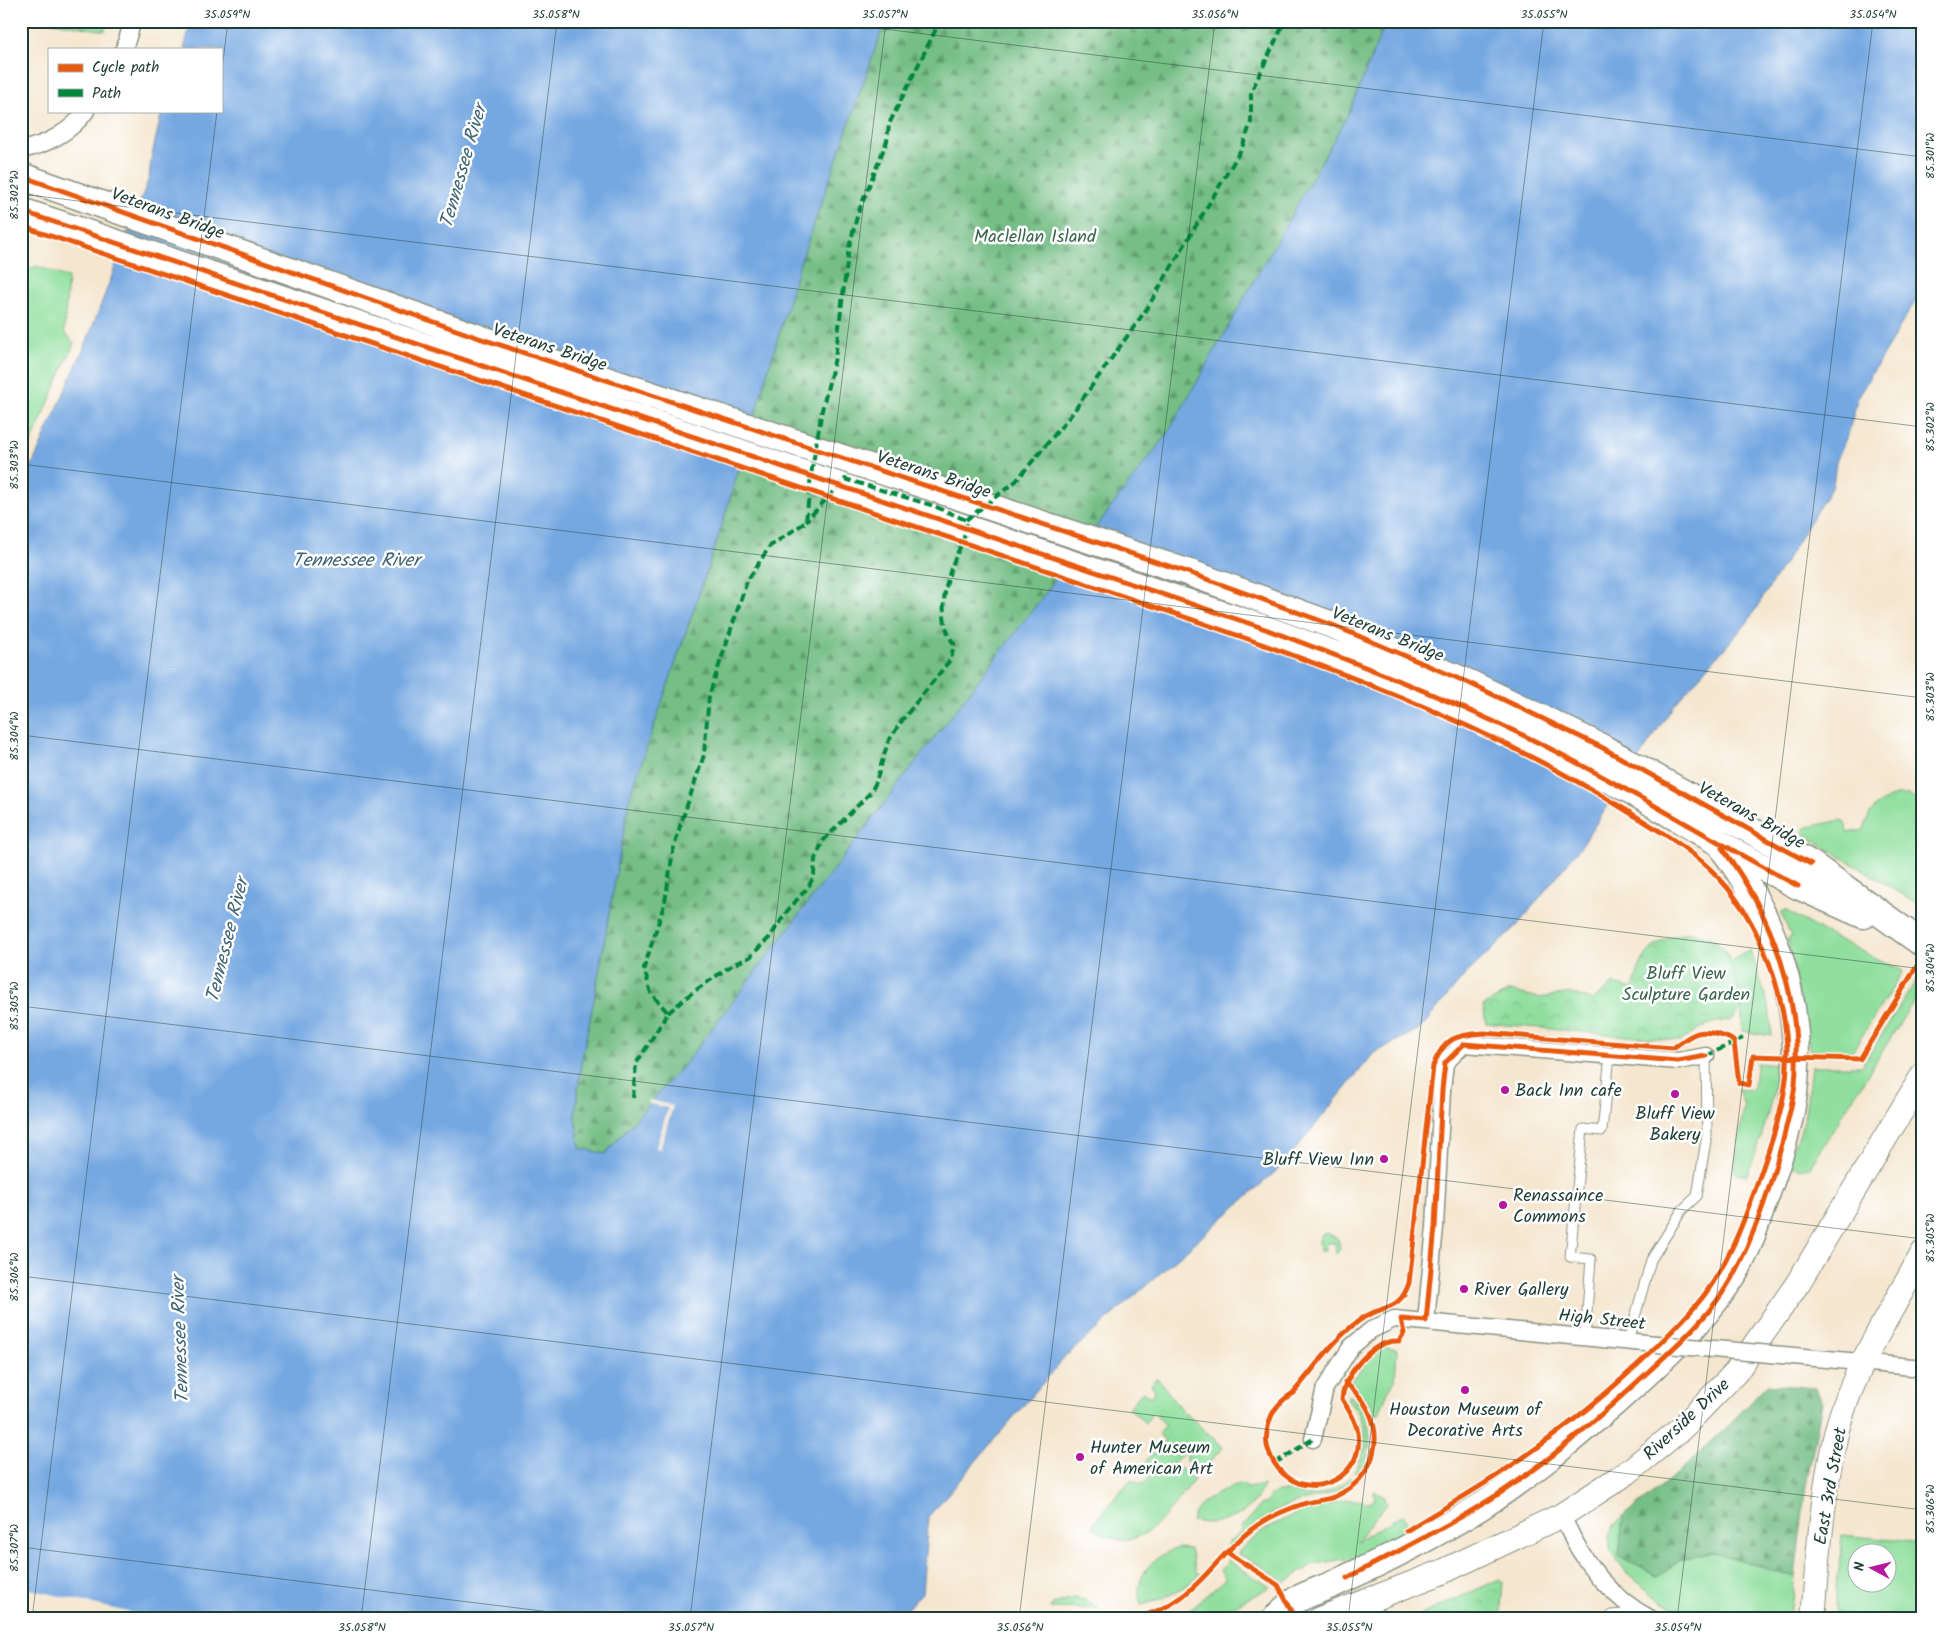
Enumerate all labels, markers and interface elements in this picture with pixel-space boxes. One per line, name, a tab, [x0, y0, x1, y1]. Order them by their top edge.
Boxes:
text: 35.059°N	[204, 5, 250, 24]
text: 35.058°N	[532, 5, 580, 24]
text: 35.057°N	[862, 5, 908, 24]
text: 35.056°N	[1191, 5, 1239, 24]
text: 35.055°N	[1520, 5, 1568, 24]
text: 35.054°N	[1849, 5, 1897, 24]
legend	[48, 48, 222, 112]
text: Cycle path	[92, 56, 159, 80]
text: Path	[92, 82, 121, 106]
water label: Tennessee River	[432, 98, 497, 232]
text: 85.301°W	[1921, 133, 1940, 179]
text: 85.302°W	[5, 170, 24, 220]
street label: Veterans Bridge	[107, 180, 228, 248]
park label: Maclellan Island	[974, 223, 1097, 252]
street label: Veterans Bridge	[488, 316, 611, 381]
text: 85.302°W	[1921, 402, 1940, 452]
text: 85.303°W	[5, 440, 24, 490]
street label: Veterans Bridge	[872, 443, 995, 508]
water label: Tennessee River	[293, 546, 423, 576]
street label: Veterans Bridge	[1327, 600, 1448, 671]
text: 85.303°W	[1921, 672, 1940, 722]
text: 85.304°W	[5, 711, 24, 761]
street label: Veterans Bridge	[1692, 775, 1810, 858]
water label: Tennessee River	[198, 872, 259, 1006]
text: 85.304°W	[1921, 943, 1940, 993]
park label: Bluff View Sculpture Garden	[1622, 960, 1750, 1010]
text: 85.305°W	[5, 981, 24, 1031]
place label: Back Inn cafe	[1515, 1077, 1622, 1106]
marker: Back Inn cafe	[1499, 1084, 1511, 1096]
marker: Bluff View Bakery	[1669, 1088, 1681, 1100]
place label: Bluff View Bakery	[1635, 1100, 1716, 1150]
place label: Bluff View Inn	[1263, 1146, 1374, 1175]
marker: Bluff View Inn	[1378, 1153, 1390, 1165]
place label: Renassaince Commons	[1513, 1182, 1603, 1232]
marker: Renassaince Commons	[1497, 1199, 1509, 1211]
text: 85.305°W	[1921, 1213, 1940, 1263]
text: 85.306°W	[5, 1252, 24, 1302]
water label: Tennessee River	[164, 1272, 198, 1404]
place label: River Gallery	[1474, 1276, 1569, 1305]
marker: River Gallery	[1458, 1283, 1470, 1295]
street label: High Street	[1557, 1302, 1648, 1340]
street label: Riverside Drive	[1637, 1372, 1737, 1468]
marker: Houston Museum of Decorative Arts	[1459, 1384, 1471, 1396]
place label: Houston Museum of Decorative Arts	[1389, 1396, 1543, 1446]
street label: East 3rd Street	[1807, 1424, 1856, 1547]
place label: Hunter Museum of American Art	[1090, 1434, 1214, 1484]
marker: Hunter Museum of American Art	[1074, 1451, 1086, 1463]
text: 85.306°W	[1921, 1484, 1940, 1534]
text: 85.307°W	[5, 1524, 24, 1572]
north arrow	[1846, 1542, 1896, 1592]
text: N	[1849, 1561, 1872, 1572]
text: 35.058°N	[338, 1618, 386, 1637]
text: 35.057°N	[668, 1618, 714, 1637]
text: 35.056°N	[996, 1618, 1044, 1637]
text: 35.055°N	[1325, 1618, 1373, 1637]
text: 35.054°N	[1654, 1618, 1702, 1637]

